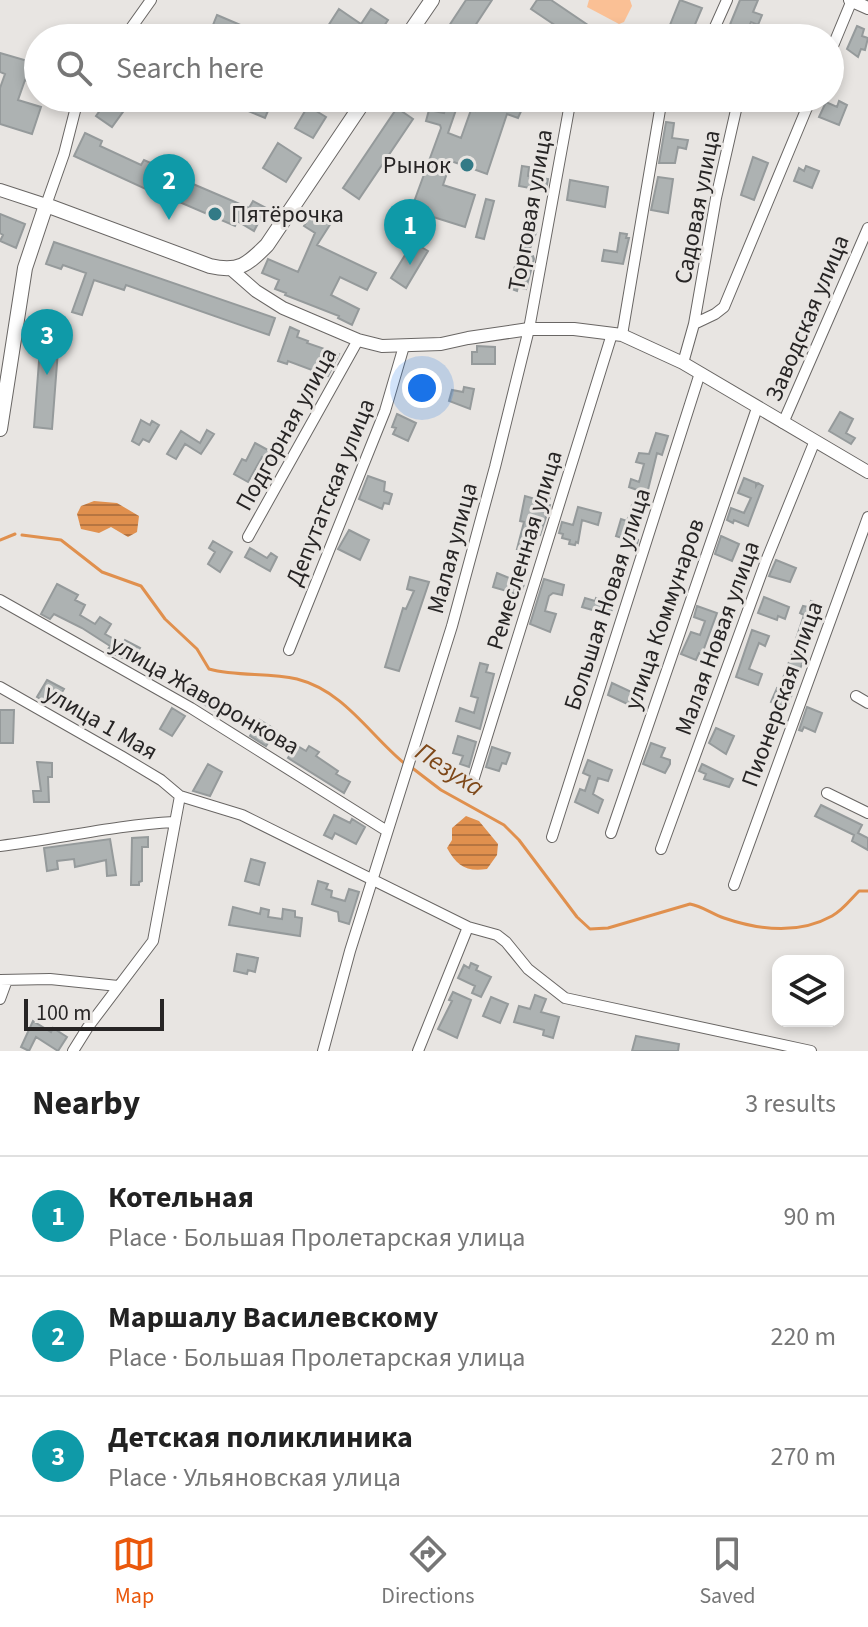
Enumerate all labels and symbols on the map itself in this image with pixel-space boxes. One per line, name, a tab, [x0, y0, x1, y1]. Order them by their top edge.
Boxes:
street label: Торговая улица	[499, 126, 562, 294]
street label: Садовая улица	[665, 127, 730, 287]
place label: Рынок	[383, 148, 451, 183]
pin: 2	[143, 154, 195, 220]
marker: Рынок	[458, 156, 476, 174]
place label: Пятёрочка	[231, 197, 344, 232]
pin: 1	[384, 199, 436, 265]
marker: Пятёрочка	[206, 205, 224, 223]
street label: Заводская улица	[757, 229, 858, 407]
pin: 3	[21, 309, 73, 375]
street label: Подгорная улица	[227, 341, 346, 517]
your location	[402, 368, 442, 408]
street label: Депутатская улица	[277, 393, 384, 591]
street label: Ремесленная улица	[477, 446, 571, 654]
street label: Малая улица	[418, 479, 487, 618]
street label: Большая Новая улица	[555, 484, 660, 715]
street label: улица Коммунаров	[615, 514, 714, 714]
street label: Малая Новая улица	[666, 536, 769, 740]
street label: Пионерская улица	[733, 596, 832, 792]
street label: улица Жаворонкова	[104, 627, 306, 764]
street label: улица 1 Мая	[37, 676, 164, 769]
water label: Пезуха	[408, 733, 491, 805]
scale bar	[24, 995, 164, 1031]

